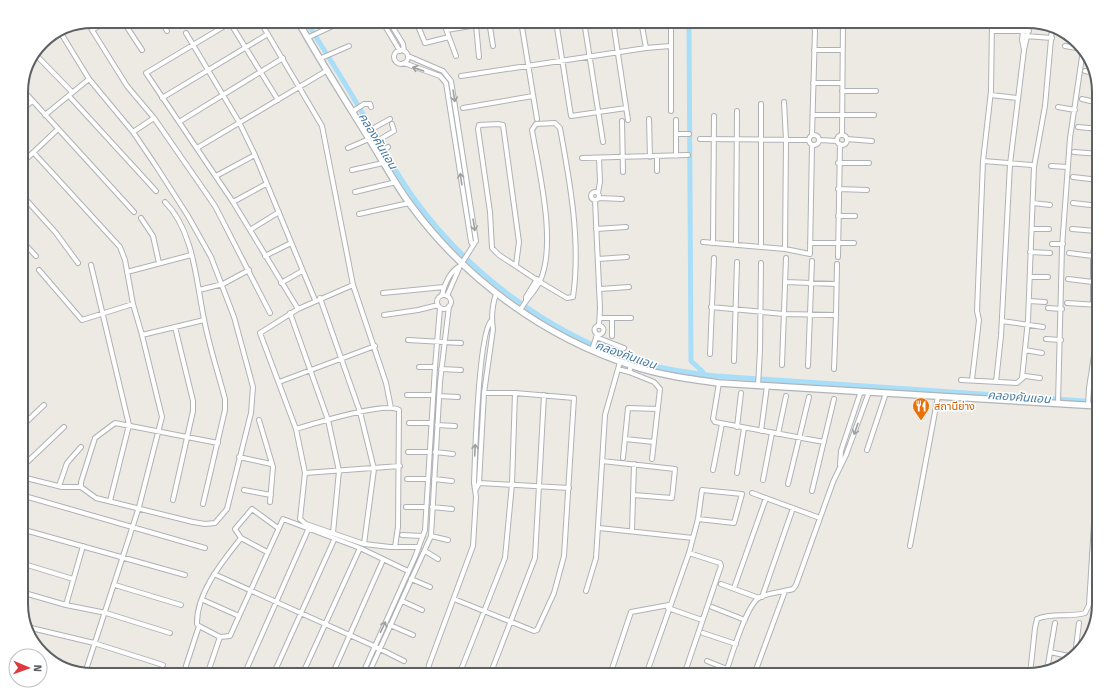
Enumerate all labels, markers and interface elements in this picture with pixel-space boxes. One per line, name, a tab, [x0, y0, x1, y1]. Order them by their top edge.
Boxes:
one-way arrow	[412, 65, 425, 72]
one-way arrow	[450, 89, 458, 102]
water label: คลองคันแอน	[356, 110, 401, 172]
one-way arrow	[457, 173, 465, 186]
one-way arrow	[470, 218, 478, 231]
water label: คลองคันแอน	[594, 338, 659, 372]
water label: คลองคันแอน	[987, 388, 1052, 406]
restaurant icon: สถานีย่าง	[911, 396, 931, 421]
place label: สถานีย่าง	[934, 400, 975, 413]
one-way arrow	[852, 422, 859, 435]
one-way arrow	[472, 444, 479, 457]
one-way arrow	[380, 621, 387, 633]
north arrow	[8, 648, 48, 688]
text: N	[31, 664, 44, 672]

